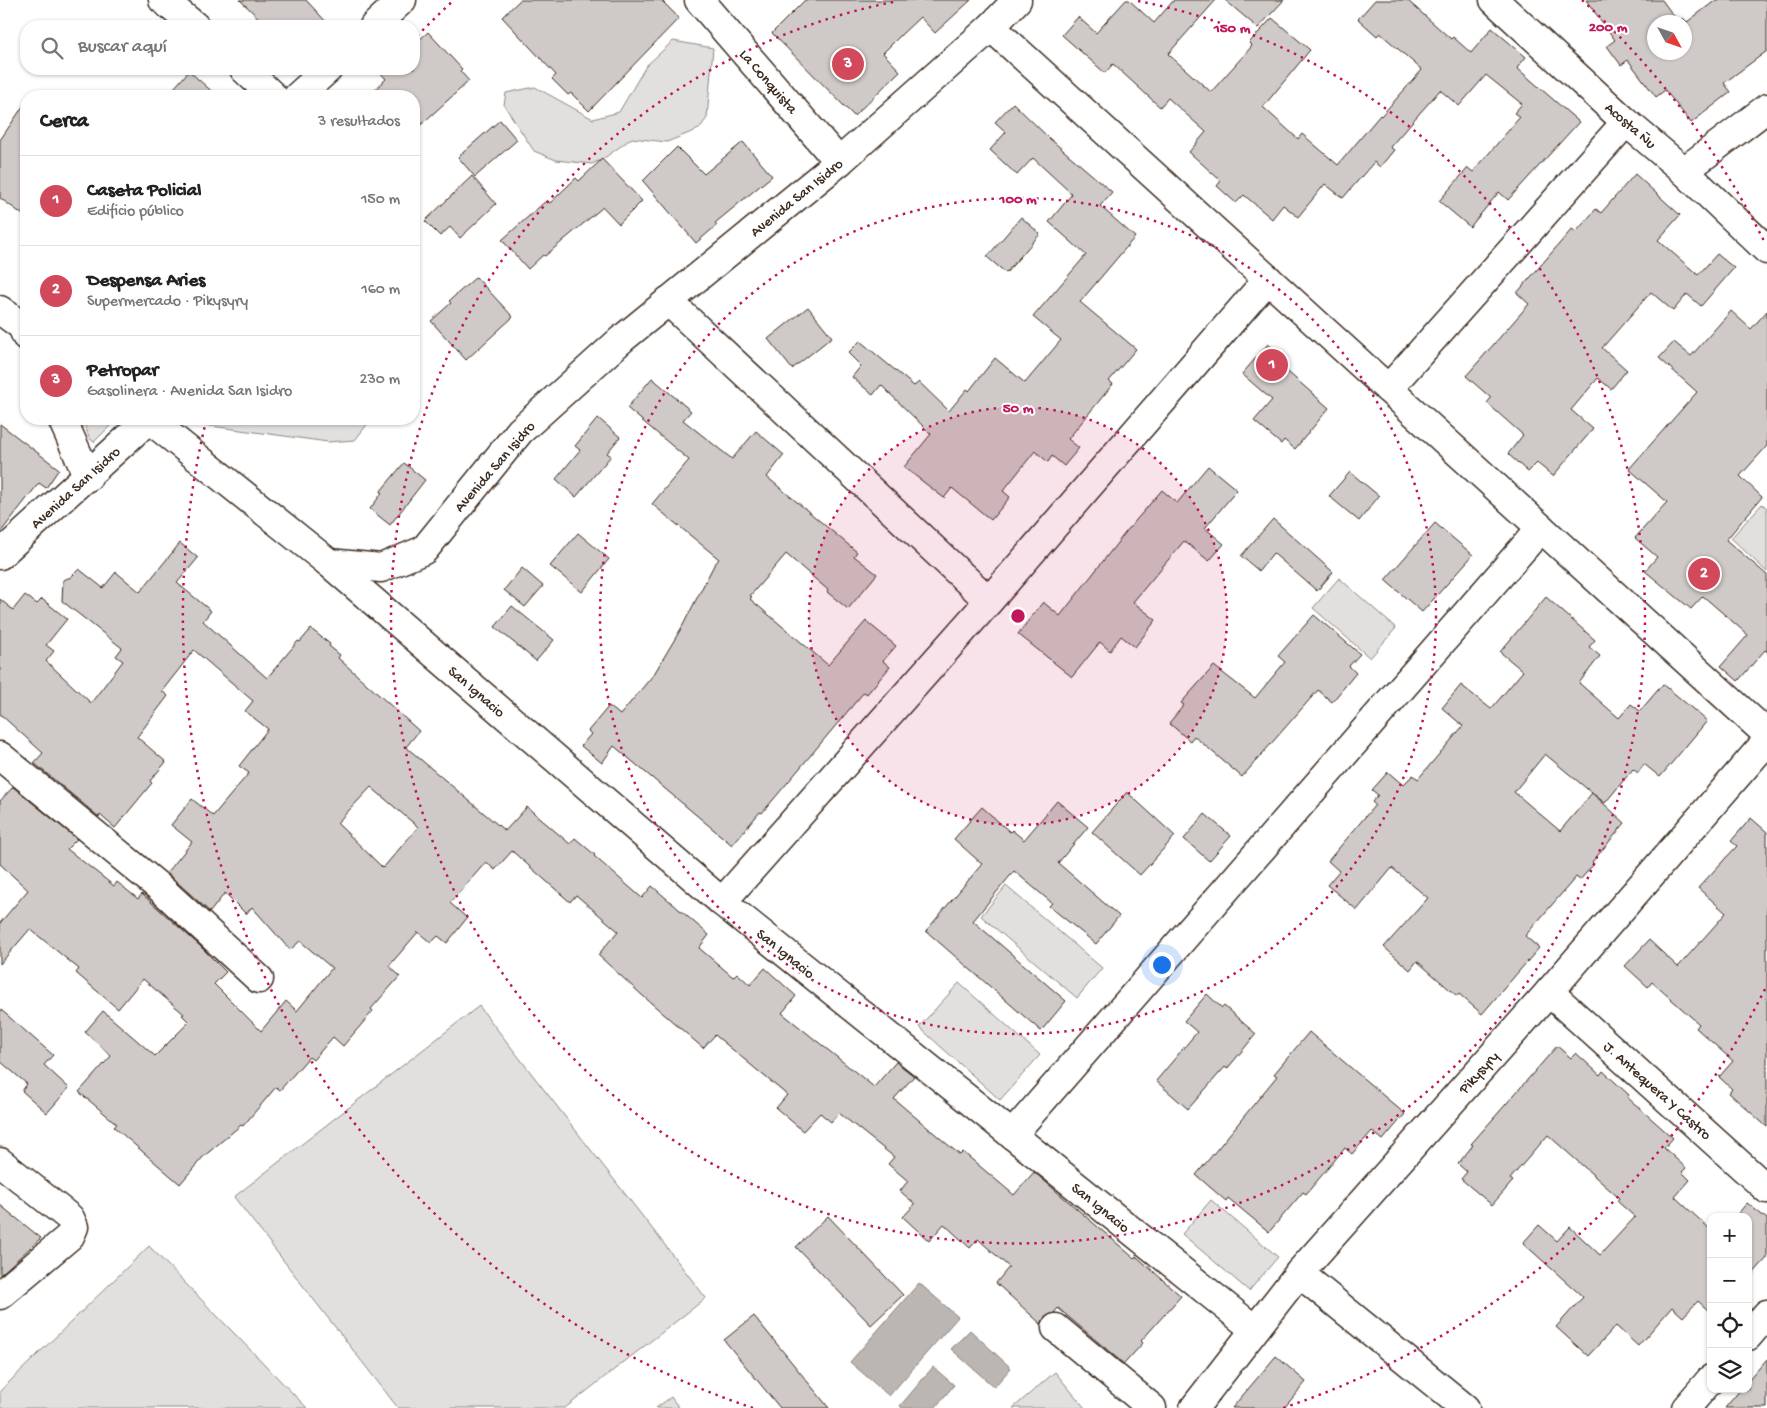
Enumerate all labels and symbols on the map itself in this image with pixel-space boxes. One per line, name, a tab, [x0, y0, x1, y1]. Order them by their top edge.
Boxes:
north arrow	[1647, 15, 1692, 60]
text: 200 m	[1589, 19, 1628, 37]
text: 150 m	[1213, 20, 1251, 38]
pin: 3	[832, 45, 864, 83]
street label: La Conquista	[735, 46, 801, 119]
street label: Acosta Ñu	[1600, 99, 1659, 154]
street label: Avenida San Isidro	[747, 155, 848, 242]
text: 100 m	[998, 191, 1037, 209]
pin: 1	[1256, 346, 1288, 384]
text: 50 m	[1003, 400, 1034, 418]
street label: Avenida San Isidro	[451, 418, 540, 516]
street label: Avenida San Isidro	[28, 443, 125, 533]
pin: 2	[1688, 555, 1720, 593]
centre of rings	[1009, 607, 1027, 625]
street label: San Ignacio	[443, 663, 508, 722]
street label: San Ignacio	[752, 926, 818, 984]
your location	[1149, 952, 1175, 978]
street label: J. Antequera Y Castro	[1599, 1038, 1714, 1145]
street label: Pikysyry	[1455, 1048, 1504, 1099]
street label: San Ignacio	[1067, 1180, 1133, 1238]

